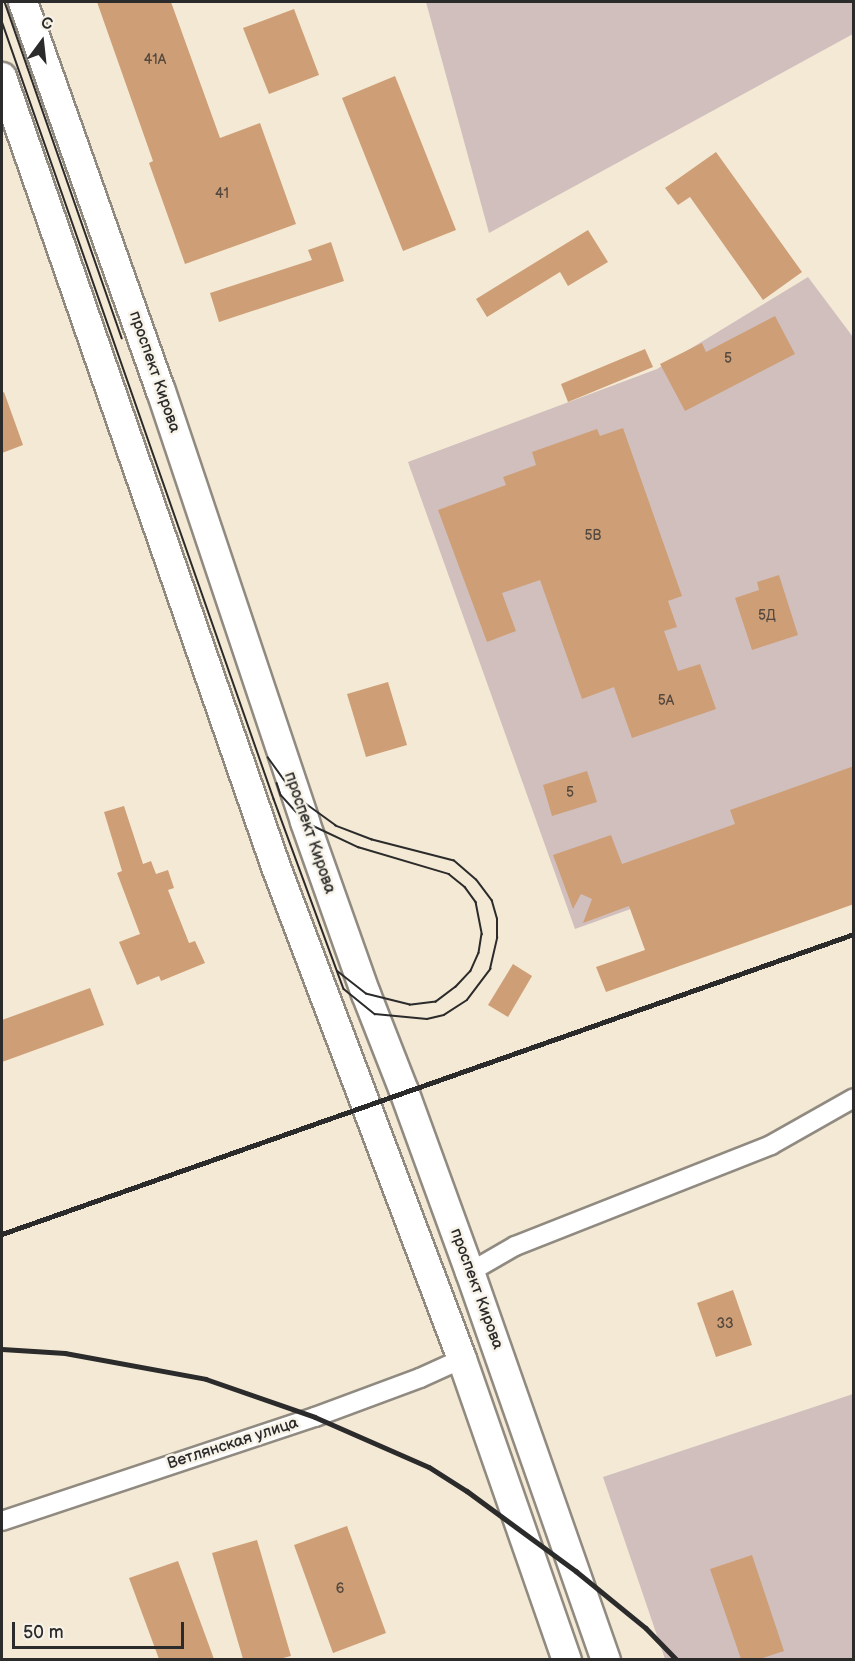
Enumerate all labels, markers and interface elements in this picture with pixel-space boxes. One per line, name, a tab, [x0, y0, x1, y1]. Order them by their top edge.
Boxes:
north arrow	[12, 12, 72, 72]
text: С	[39, 14, 55, 35]
house number: 41А	[144, 52, 166, 68]
house number: 41	[215, 186, 229, 202]
street label: проспект Кирова	[124, 309, 184, 435]
house number: 5	[724, 351, 732, 367]
house number: 5В	[585, 528, 601, 544]
house number: 5Д	[758, 608, 776, 624]
house number: 5А	[658, 693, 674, 709]
street label: проспект Кирова	[279, 770, 339, 896]
house number: 5	[566, 785, 574, 801]
street label: проспект Кирова	[445, 1226, 507, 1352]
house number: 33	[716, 1316, 734, 1332]
street label: Ветлянская улица	[165, 1414, 301, 1474]
house number: 6	[336, 1581, 344, 1597]
scale bar	[15, 1610, 188, 1648]
text: 50 m	[23, 1622, 64, 1643]

